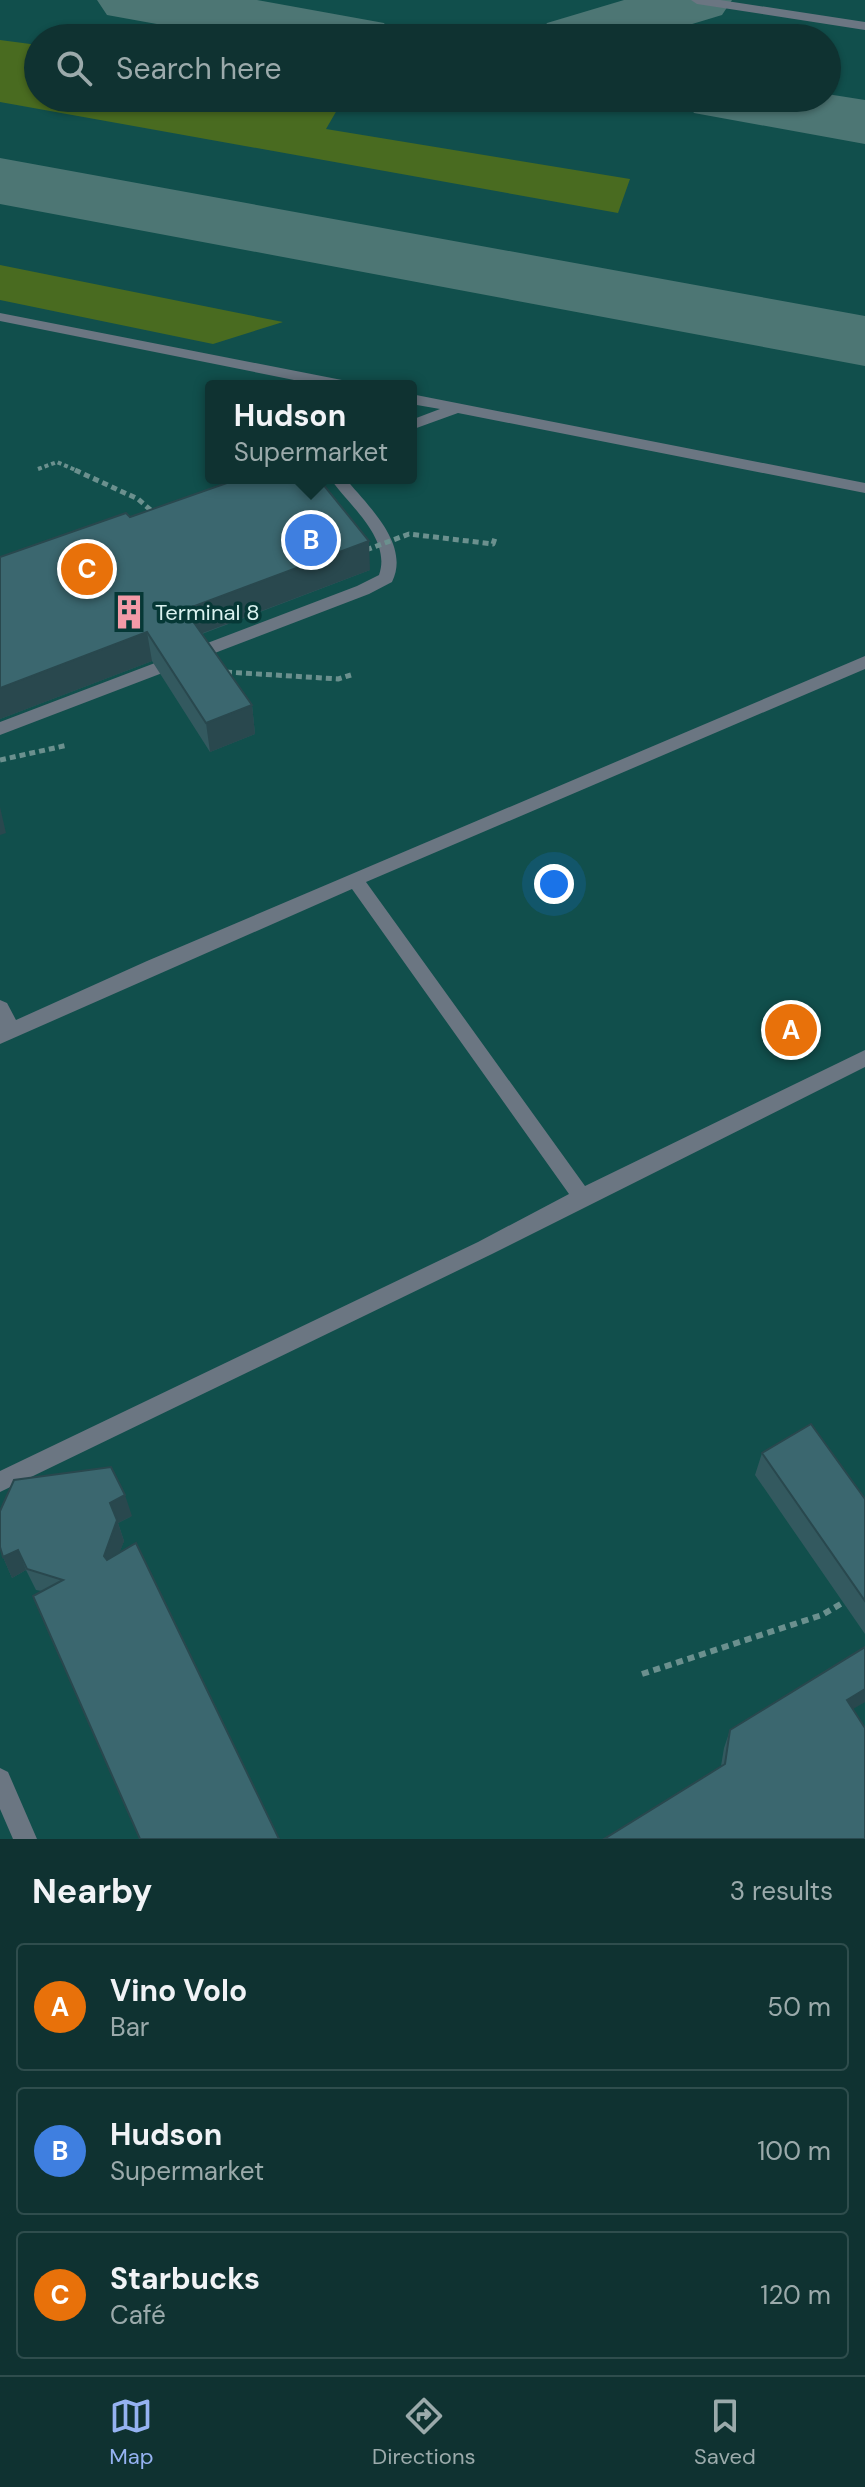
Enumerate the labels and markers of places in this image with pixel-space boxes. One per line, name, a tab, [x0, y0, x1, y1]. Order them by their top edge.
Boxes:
pin: B	[285, 510, 337, 570]
pin: C	[61, 539, 113, 599]
building icon: Terminal 8	[110, 593, 148, 631]
place label: Terminal 8	[155, 598, 260, 627]
pin: A	[765, 1000, 817, 1060]

